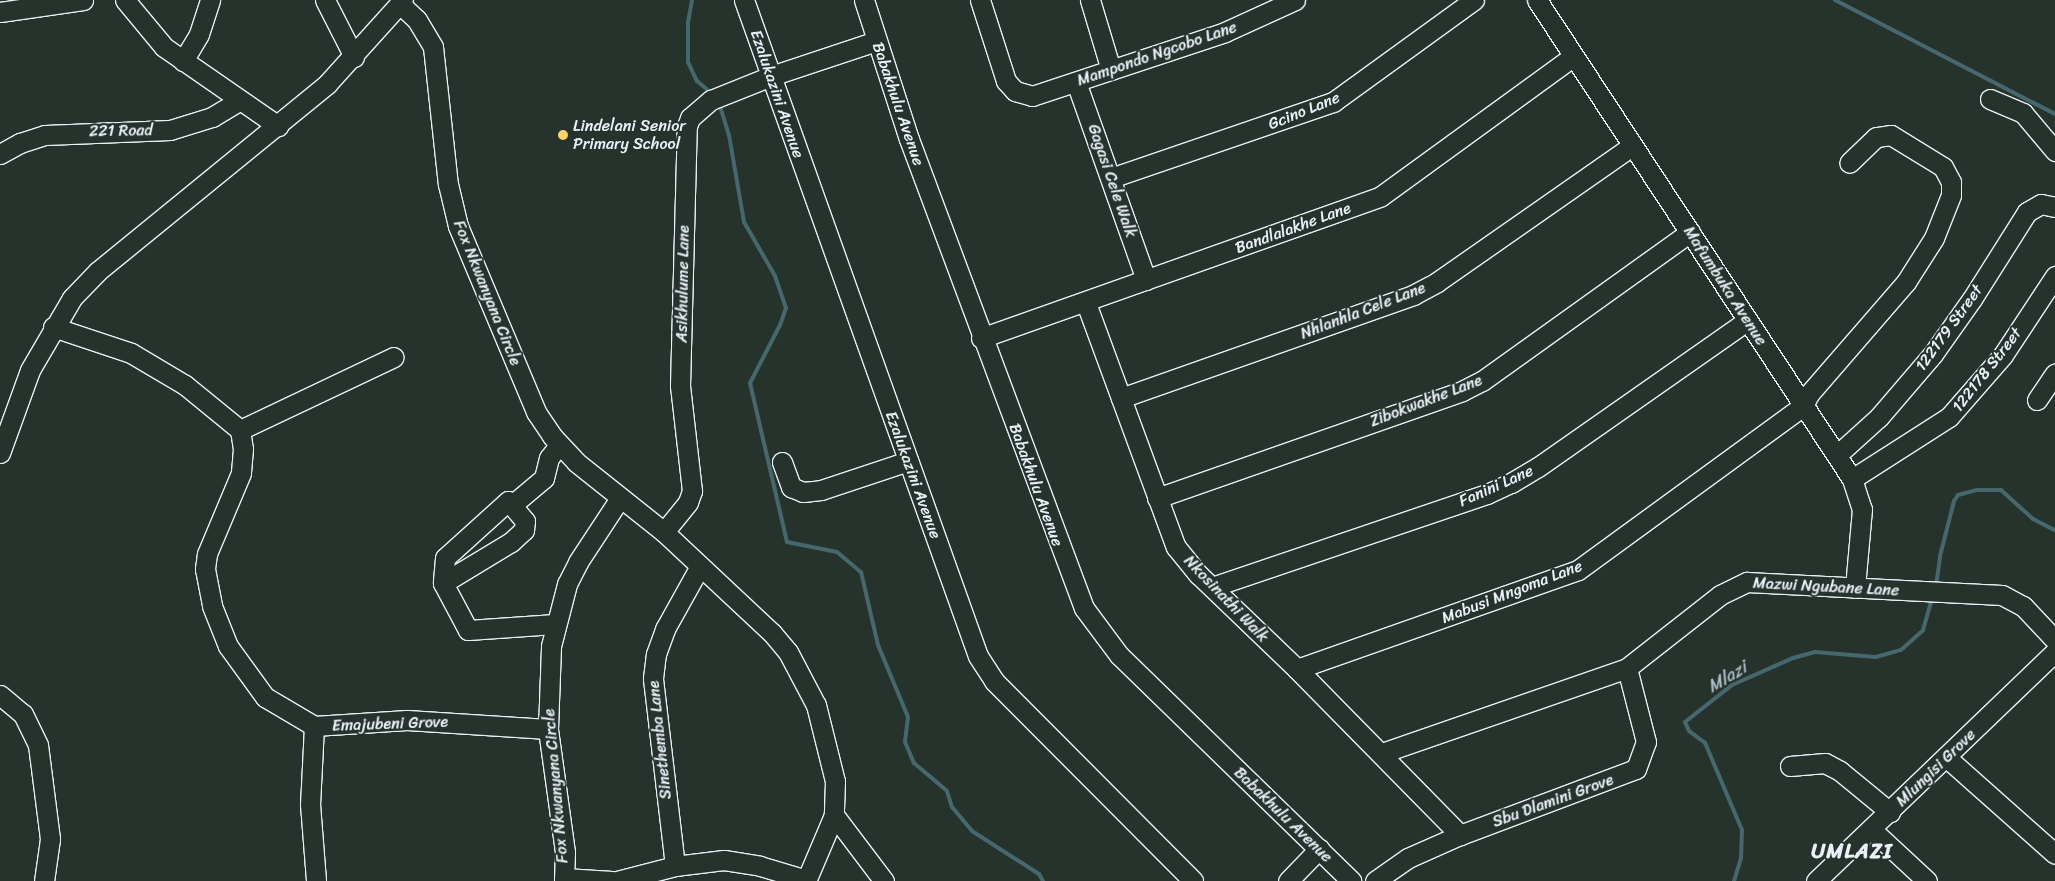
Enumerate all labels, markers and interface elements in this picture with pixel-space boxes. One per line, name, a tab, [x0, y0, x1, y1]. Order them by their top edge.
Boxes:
street label: Mampondo Ngcobo Lane	[1075, 18, 1239, 90]
street label: Ezalukazini Avenue	[746, 27, 808, 161]
street label: Babakhulu Avenue	[868, 40, 928, 168]
street label: Gcino Lane	[1265, 88, 1343, 134]
place label: Lindelani Senior Primary School	[573, 116, 686, 154]
street label: 221 Road	[89, 121, 153, 141]
street label: Gagasi Cele Walk	[1084, 122, 1140, 240]
marker: Lindelani Senior Primary School	[557, 129, 569, 141]
street label: Bandlalakhe Lane	[1232, 198, 1354, 258]
street label: Fox Nkwanyana Circle	[449, 217, 525, 369]
street label: Mafumbuka Avenue	[1679, 223, 1771, 349]
street label: Asikhulume Lane	[672, 225, 694, 343]
street label: Nhlanhla Cele Lane	[1297, 278, 1429, 344]
street label: 122179 Street	[1911, 281, 1987, 375]
street label: 122178 Street	[1948, 324, 2026, 416]
street label: Zibokwakhe Lane	[1367, 371, 1485, 431]
street label: Ezalukazini Avenue	[881, 409, 945, 541]
street label: Babakhulu Avenue	[1005, 421, 1067, 549]
street label: Fanini Lane	[1456, 461, 1536, 511]
street label: Nkosinathi Walk	[1180, 551, 1272, 647]
street label: Mabusi Mngoma Lane	[1439, 556, 1585, 628]
street label: Mazwi Ngubane Lane	[1753, 574, 1899, 600]
water label: Mlazi	[1703, 657, 1751, 697]
street label: Sinethemba Lane	[644, 679, 676, 801]
street label: Fox Nkwanyana Circle	[540, 708, 572, 864]
street label: Emajubeni Grove	[331, 712, 449, 736]
street label: Mlungisi Grove	[1892, 725, 1980, 811]
street label: Babakhulu Avenue	[1230, 763, 1336, 867]
street label: Sbu Dlamini Grove	[1490, 770, 1616, 832]
district label: UMLAZI	[1812, 838, 1892, 864]

